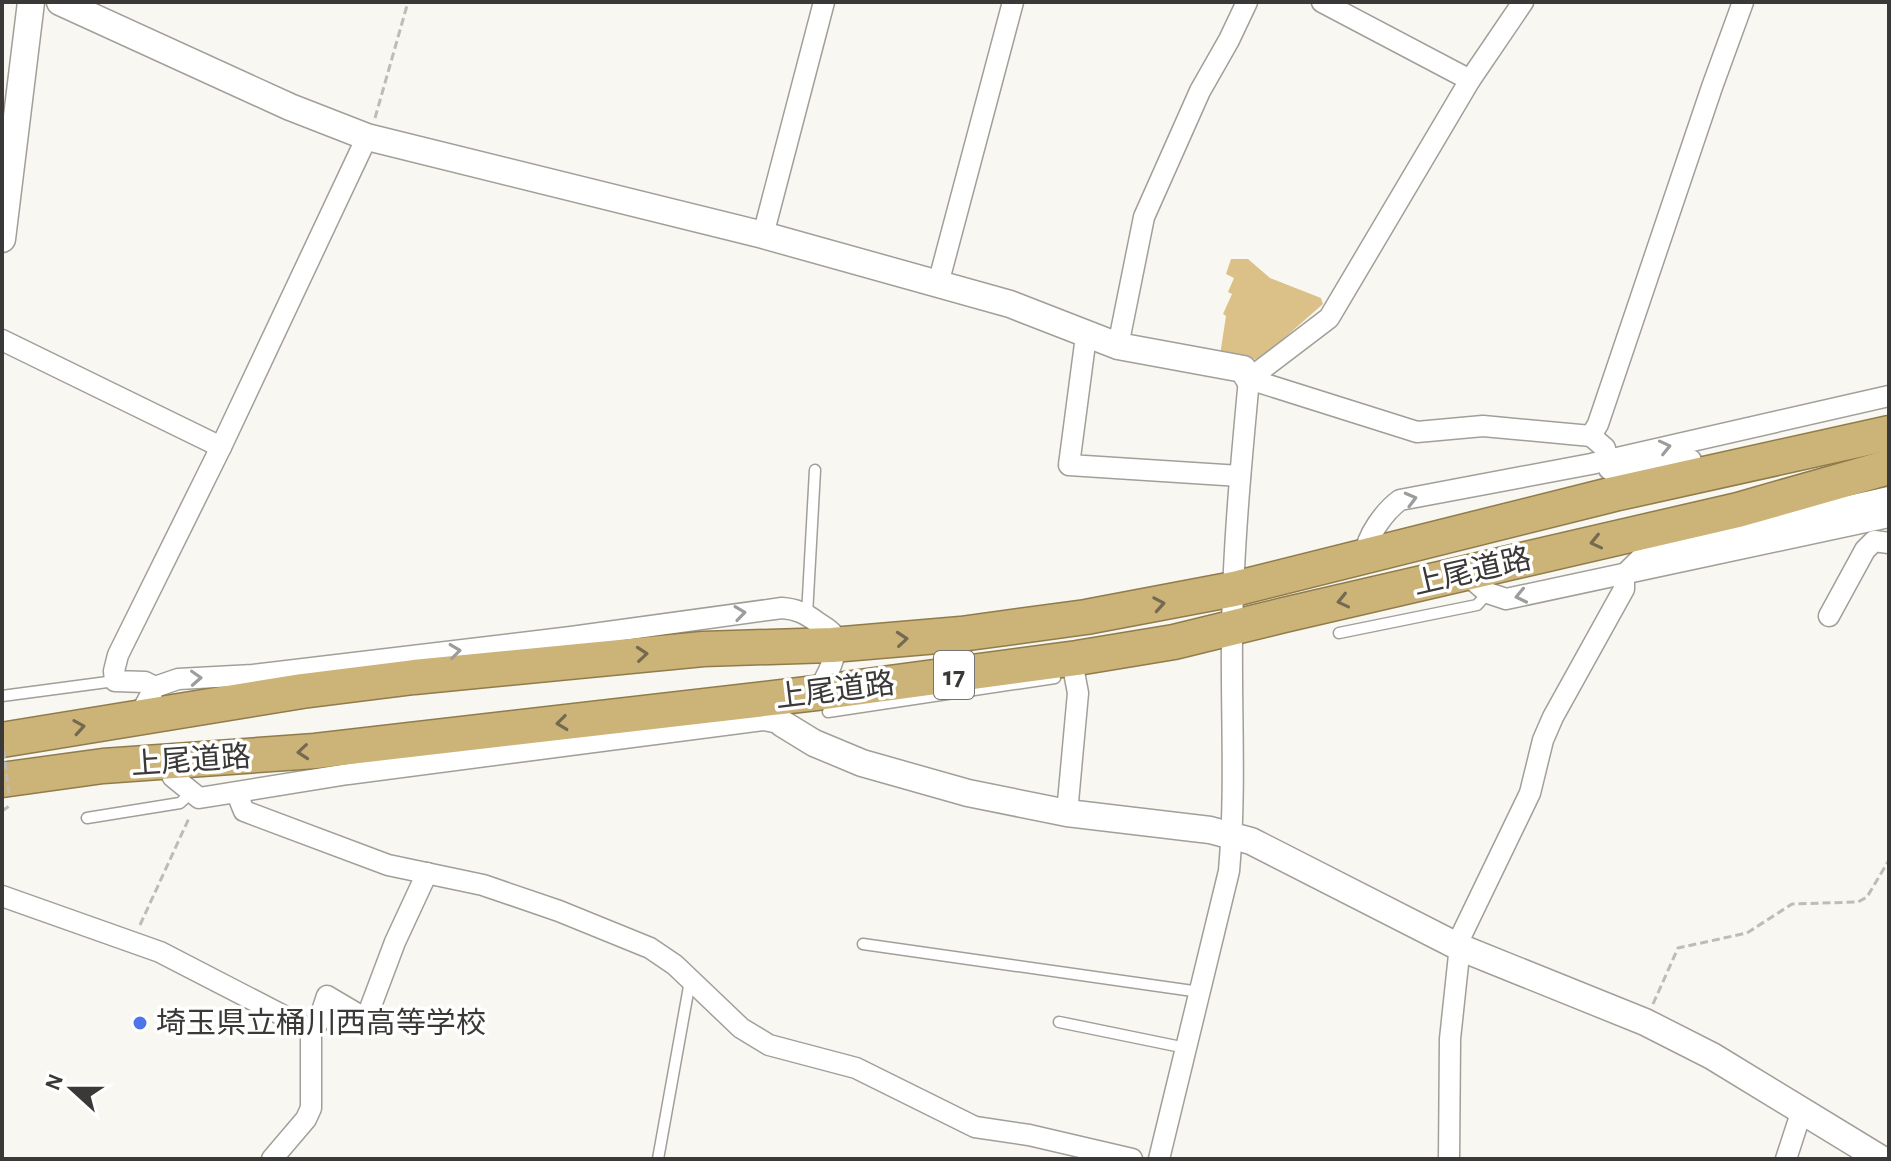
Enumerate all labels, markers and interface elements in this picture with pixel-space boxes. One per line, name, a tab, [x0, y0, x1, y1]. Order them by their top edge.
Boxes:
one-way arrow	[1658, 439, 1672, 456]
one-way arrow	[1403, 491, 1417, 508]
one-way arrow	[1590, 533, 1604, 550]
street label: 上尾道路	[1410, 542, 1534, 600]
one-way arrow	[1514, 587, 1528, 604]
one-way arrow	[1337, 592, 1351, 609]
one-way arrow	[1152, 596, 1166, 613]
one-way arrow	[733, 605, 747, 622]
one-way arrow	[895, 631, 908, 648]
one-way arrow	[449, 642, 462, 659]
one-way arrow	[636, 646, 649, 663]
road number: 17	[934, 651, 974, 699]
street label: 上尾道路	[773, 667, 897, 713]
one-way arrow	[190, 670, 203, 687]
one-way arrow	[555, 714, 568, 731]
one-way arrow	[72, 719, 86, 736]
street label: 上尾道路	[130, 740, 252, 780]
one-way arrow	[296, 743, 309, 760]
place label: 埼玉県立桶川西高等学校	[156, 1007, 486, 1039]
marker: 埼玉県立桶川西高等学校	[131, 1014, 149, 1032]
north arrow	[32, 1049, 112, 1129]
text: N	[41, 1071, 67, 1093]

